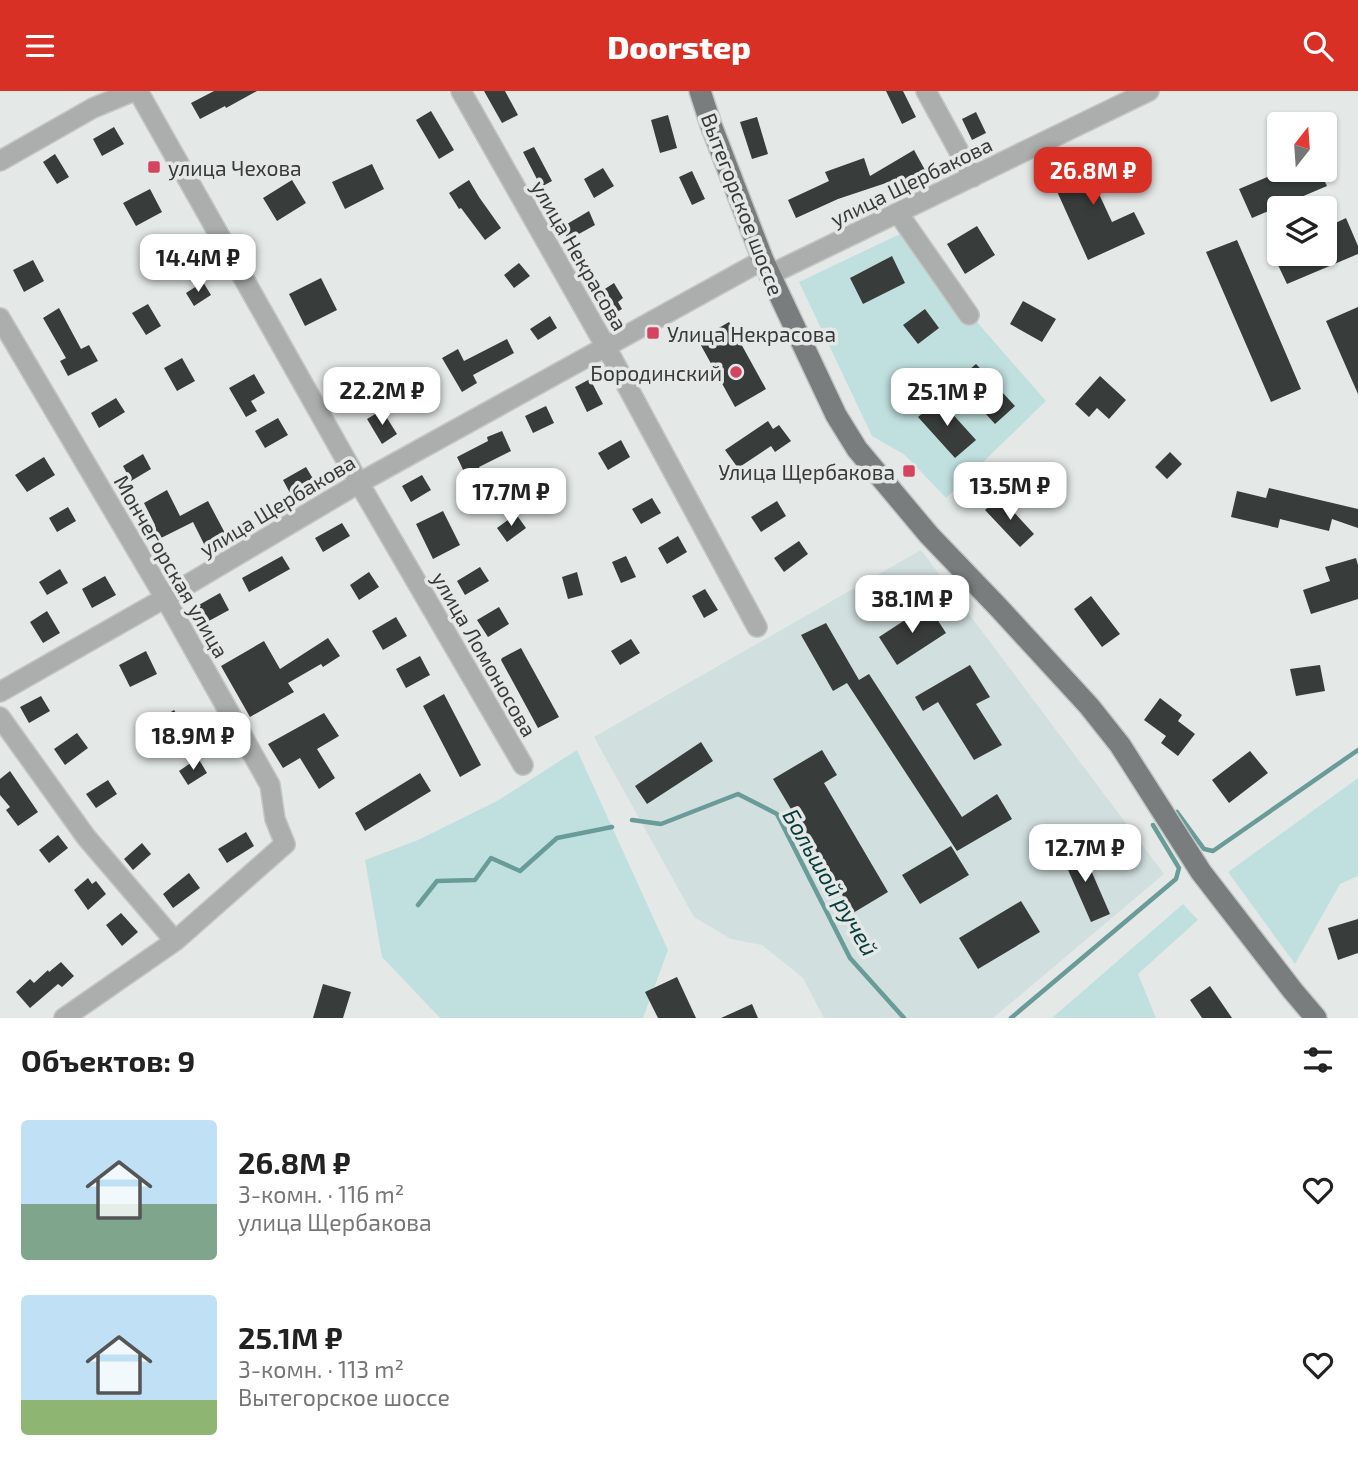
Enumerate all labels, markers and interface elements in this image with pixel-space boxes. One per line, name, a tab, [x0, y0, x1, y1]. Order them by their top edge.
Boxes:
icon: menu	[21, 27, 59, 65]
text: Doorstep	[607, 27, 751, 65]
icon: search	[1299, 27, 1337, 65]
street label: Вытегорское шоссе	[697, 109, 789, 299]
north arrow	[1267, 112, 1337, 182]
map controls	[1267, 112, 1337, 266]
street label: улица Щербакова	[826, 131, 996, 232]
pin: 26.8M ₽	[1028, 148, 1158, 207]
place label: улица Чехова	[168, 155, 302, 181]
text: 26.8M ₽	[1050, 156, 1136, 184]
marker: улица Чехова	[146, 159, 162, 175]
street label: улица Некрасова	[526, 175, 633, 335]
button: layers	[1267, 196, 1337, 266]
pin: 14.4M ₽	[133, 235, 263, 294]
text: 14.4M ₽	[156, 243, 240, 271]
place label: Улица Некрасова	[667, 321, 836, 346]
marker: Улица Некрасова	[645, 325, 661, 341]
place label: Бородинский	[590, 360, 722, 385]
marker: Бородинский	[728, 364, 744, 380]
pin: 22.2M ₽	[317, 367, 447, 427]
pin: 25.1M ₽	[882, 369, 1012, 428]
text: 22.2M ₽	[339, 376, 425, 404]
text: 25.1M ₽	[907, 377, 987, 405]
street label: улица Щербакова	[195, 449, 360, 562]
place label: Улица Щербакова	[718, 459, 895, 484]
marker: Улица Щербакова	[901, 463, 917, 479]
pin: 13.5M ₽	[945, 463, 1075, 522]
pin: 17.7M ₽	[446, 469, 576, 528]
street label: Мончегорская улица	[109, 470, 235, 662]
text: 13.5M ₽	[970, 471, 1050, 499]
text: 17.7M ₽	[472, 477, 550, 505]
street label: улица Ломоносова	[427, 567, 542, 741]
pin: 38.1M ₽	[847, 575, 977, 635]
text: 38.1M ₽	[871, 584, 953, 612]
pin: 18.9M ₽	[128, 713, 258, 772]
text: 18.9M ₽	[151, 721, 235, 749]
water label: Большой ручей	[777, 803, 885, 961]
pin: 12.7M ₽	[1020, 825, 1150, 884]
text: 12.7M ₽	[1045, 833, 1125, 861]
icon: filters	[1299, 1041, 1337, 1079]
text: Объектов: 9	[21, 1042, 195, 1078]
text: 26.8M ₽	[238, 1144, 351, 1180]
icon: home	[77, 1148, 161, 1232]
icon: heart	[1299, 1171, 1337, 1209]
text: 3-комн. · 116 m²	[238, 1180, 404, 1208]
text: улица Щербакова	[238, 1208, 432, 1236]
text: 25.1M ₽	[238, 1319, 343, 1355]
icon: home	[77, 1323, 161, 1407]
icon: heart	[1299, 1346, 1337, 1384]
text: 3-комн. · 113 m²	[238, 1355, 404, 1383]
text: Вытегорское шоссе	[238, 1383, 450, 1411]

